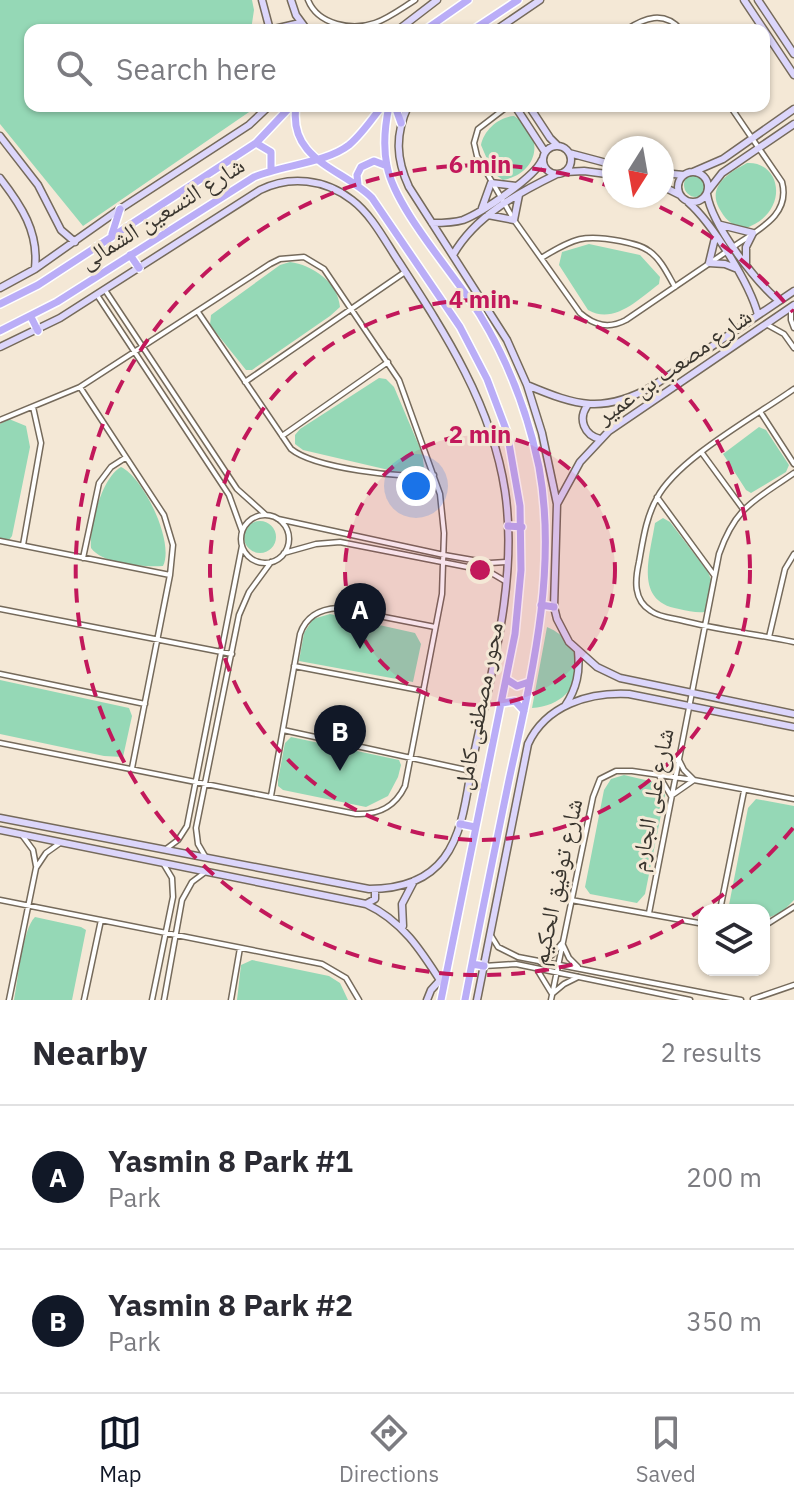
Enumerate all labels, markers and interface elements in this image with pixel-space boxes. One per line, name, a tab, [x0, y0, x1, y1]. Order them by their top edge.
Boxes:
search box	[24, 24, 770, 112]
icon: search	[52, 46, 96, 90]
text: Search here	[116, 49, 277, 88]
north arrow	[602, 136, 674, 208]
street label: شارع التسعين الشمالى	[73, 148, 250, 276]
text: 6 min	[449, 148, 511, 180]
text: 4 min	[449, 283, 511, 315]
street label: شارع مصعب بن عمير	[589, 300, 757, 431]
text: 2 min	[449, 418, 511, 450]
your location	[396, 466, 436, 506]
centre of rings	[466, 556, 494, 584]
pin: A	[334, 583, 386, 649]
street label: محور مصطفى كامل	[446, 619, 510, 792]
pin: B	[314, 705, 366, 771]
street label: شارع على الجارم	[621, 725, 682, 874]
street label: شارع توفيق الحكيم	[523, 795, 590, 968]
map controls	[698, 904, 770, 976]
button: layers	[698, 904, 770, 976]
text: Nearby	[32, 1030, 147, 1074]
text: 2 results	[660, 1035, 762, 1069]
text: Yasmin 8 Park #1	[108, 1141, 353, 1180]
text: A	[49, 1160, 67, 1194]
text: 200 m	[686, 1160, 762, 1194]
text: Park	[108, 1180, 161, 1214]
text: Yasmin 8 Park #2	[108, 1285, 353, 1324]
text: B	[49, 1304, 67, 1338]
text: 350 m	[686, 1304, 762, 1338]
text: Park	[108, 1324, 161, 1358]
tab: Map	[98, 1411, 142, 1488]
tab: Directions	[339, 1411, 439, 1488]
tab: Saved	[636, 1411, 696, 1488]

